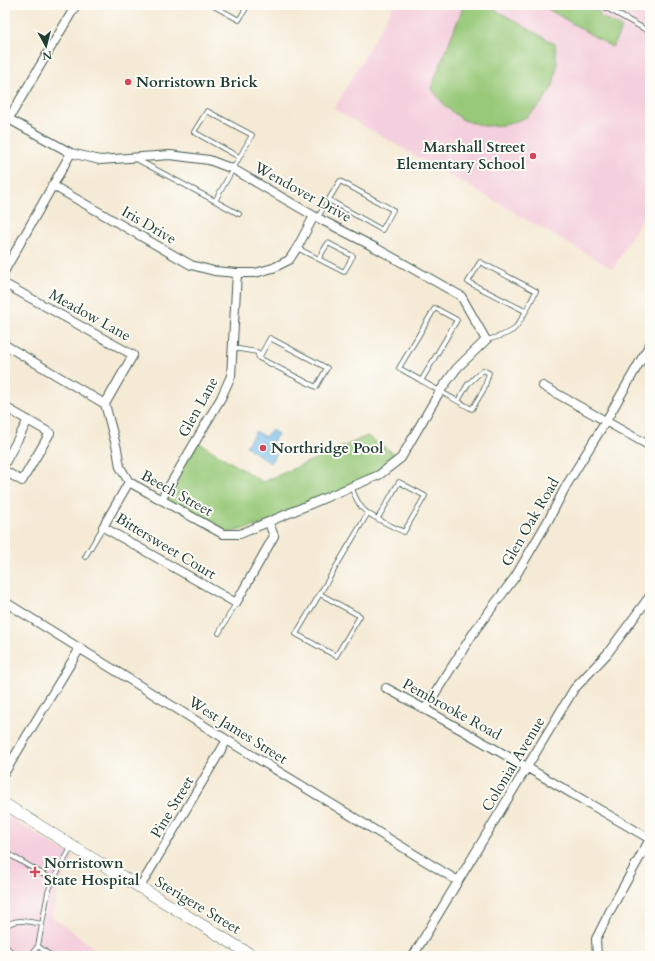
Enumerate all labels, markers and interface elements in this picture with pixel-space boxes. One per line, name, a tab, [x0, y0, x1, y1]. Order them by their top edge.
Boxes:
north arrow	[26, 26, 66, 66]
text: N	[41, 47, 53, 64]
place label: Norristown Brick	[136, 72, 258, 92]
marker: Norristown Brick	[123, 77, 133, 87]
place label: Marshall Street Elementary School	[396, 137, 526, 174]
marker: Marshall Street Elementary School	[528, 151, 538, 161]
street label: Wendover Drive	[250, 157, 355, 227]
street label: Iris Drive	[118, 201, 180, 249]
street label: Meadow Lane	[46, 284, 135, 346]
street label: Glen Lane	[173, 373, 223, 441]
place label: Northridge Pool	[271, 438, 384, 458]
marker: Northridge Pool	[258, 443, 268, 453]
street label: Beech Street	[138, 465, 217, 521]
street label: Glen Oak Road	[496, 474, 564, 570]
street label: Bittersweet Court	[112, 508, 220, 584]
street label: Pembrooke Road	[399, 674, 505, 744]
street label: West James Street	[184, 691, 292, 769]
street label: Colonial Avenue	[477, 713, 549, 815]
street label: Pine Street	[146, 772, 198, 842]
place label: Norristown State Hospital	[44, 853, 140, 890]
marker: Norristown State Hospital	[29, 866, 41, 878]
street label: Sterigere Street	[152, 872, 245, 939]

